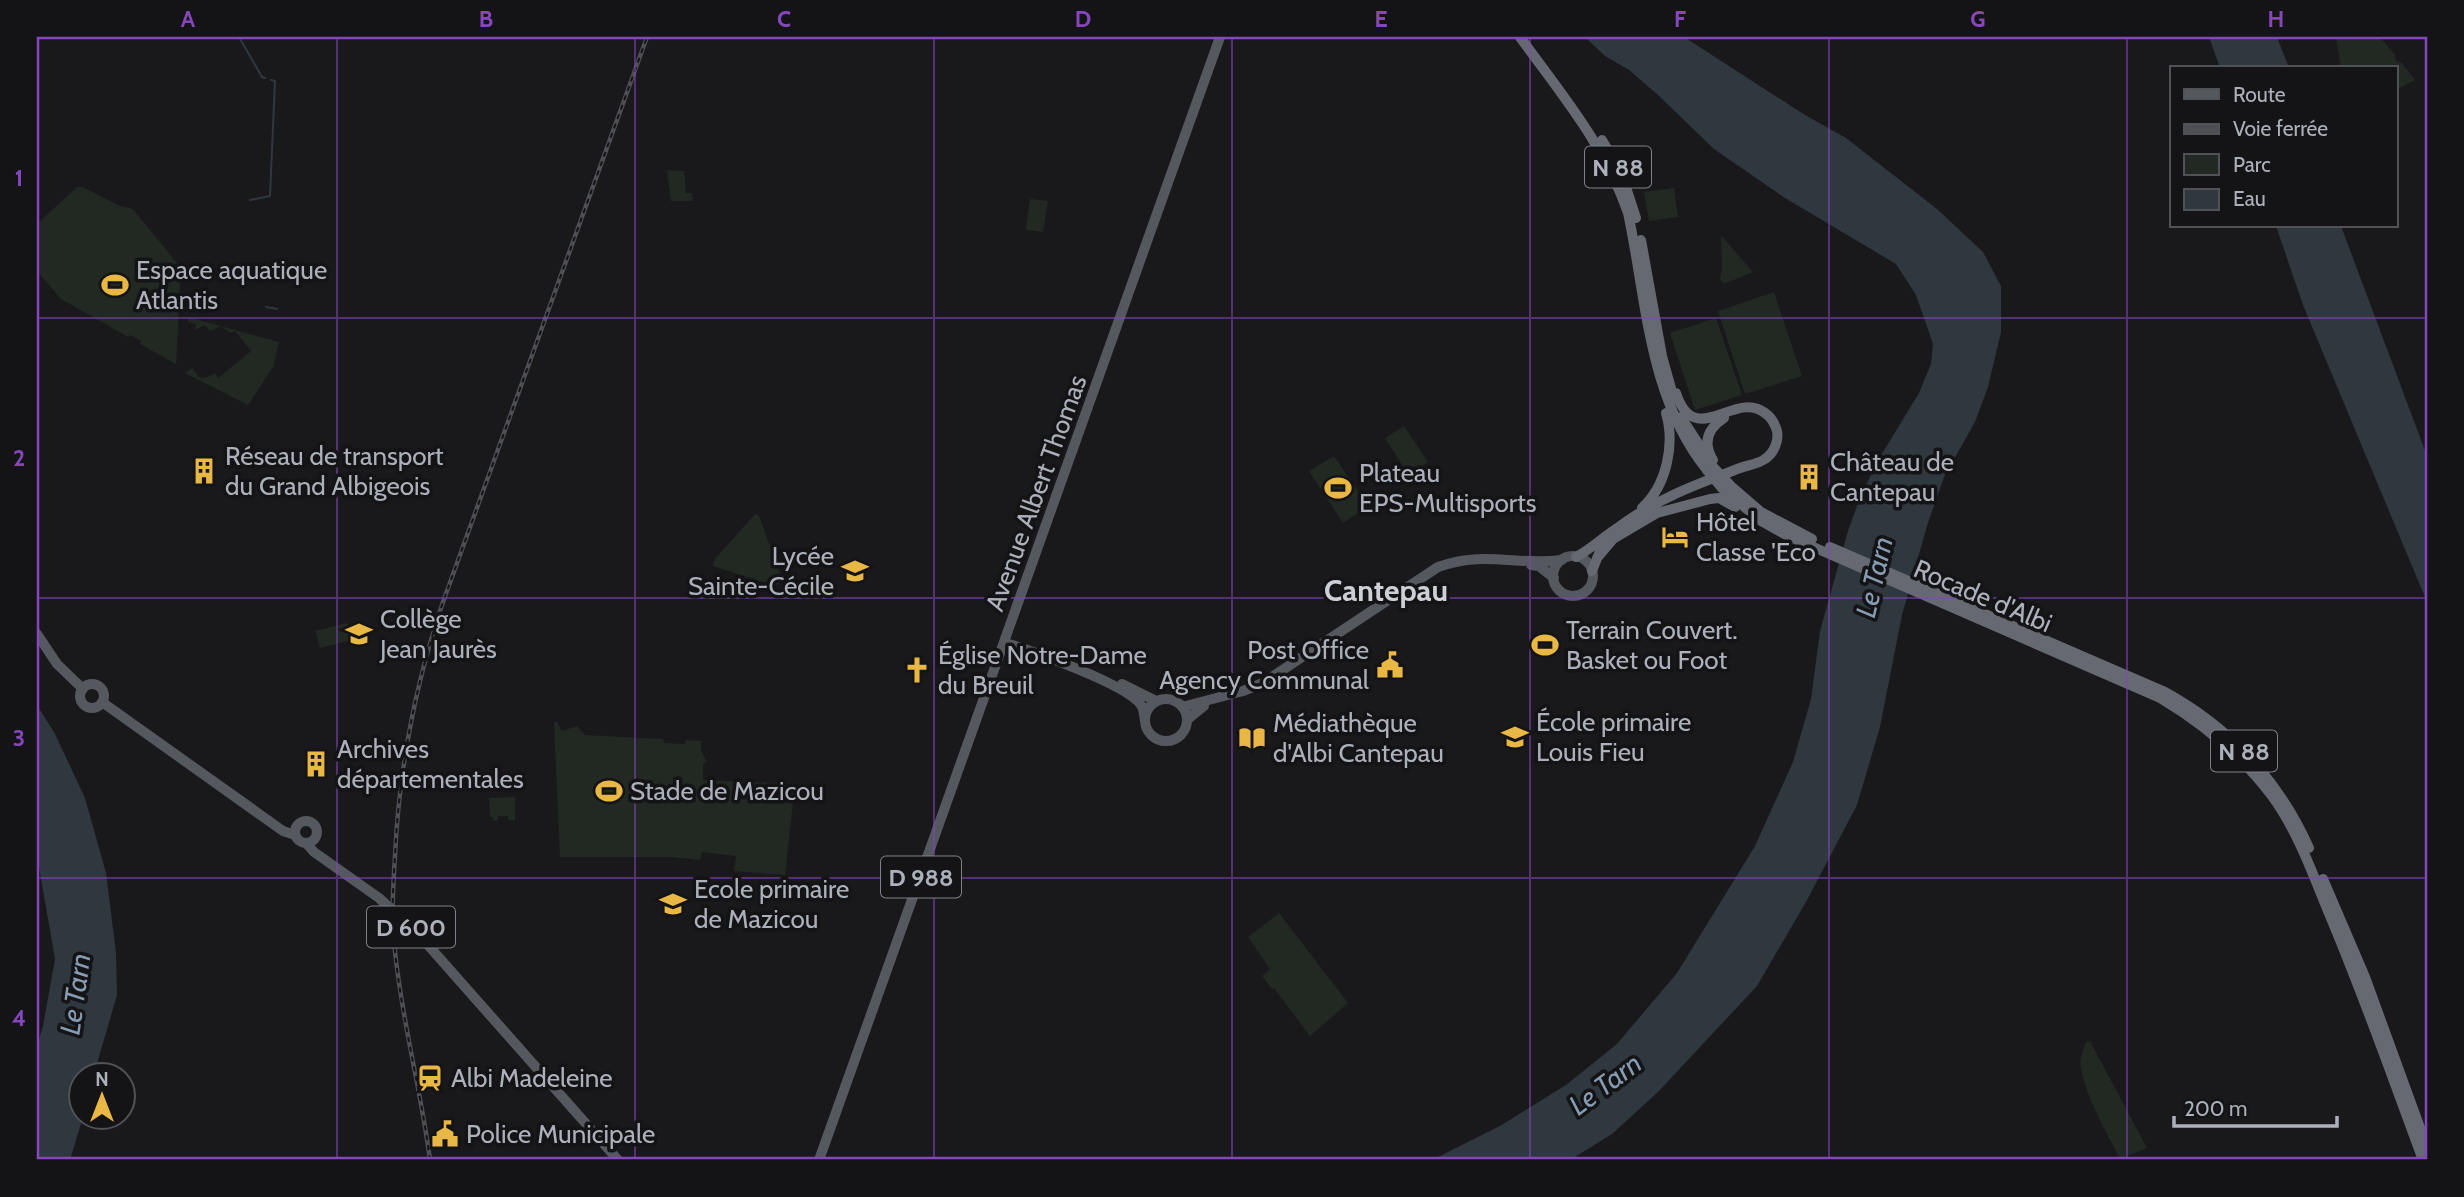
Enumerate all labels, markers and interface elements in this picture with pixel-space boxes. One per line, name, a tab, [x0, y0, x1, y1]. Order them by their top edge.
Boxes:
text: A	[181, 5, 196, 33]
text: B	[479, 5, 493, 33]
text: C	[777, 5, 791, 33]
text: D	[1075, 5, 1091, 33]
text: E	[1374, 5, 1388, 33]
text: F	[1674, 5, 1686, 33]
text: G	[1970, 5, 1986, 33]
text: H	[2268, 5, 2284, 33]
legend	[2170, 66, 2398, 228]
text: Route	[2233, 82, 2286, 107]
text: Voie ferrée	[2233, 116, 2328, 141]
road number: N 88	[1585, 146, 1651, 188]
text: Parc	[2233, 152, 2271, 177]
text: 1	[15, 164, 23, 192]
text: Eau	[2233, 186, 2266, 211]
place label: Espace aquatique Atlantis	[136, 254, 327, 316]
sports icon: Espace aquatique Atlantis	[100, 270, 130, 300]
street label: Avenue Albert Thomas	[978, 370, 1094, 615]
place label: Réseau de transport du Grand Albigeois	[225, 440, 444, 502]
text: 2	[13, 444, 25, 472]
place label: Château de Cantepau	[1830, 446, 1954, 508]
building icon: Réseau de transport du Grand Albigeois	[189, 456, 219, 486]
place label: Plateau EPS-Multisports	[1359, 457, 1537, 519]
building icon: Château de Cantepau	[1794, 462, 1824, 492]
sports icon: Plateau EPS-Multisports	[1323, 473, 1353, 503]
place label: Hôtel Classe 'Eco	[1696, 506, 1816, 568]
hotel icon: Hôtel Classe 'Eco	[1660, 522, 1690, 552]
water label: Le Tarn	[1848, 533, 1900, 621]
place label: Lycée Sainte-Cécile	[688, 540, 834, 602]
street label: Rocade d'Albi	[1909, 553, 2057, 639]
school or university icon: Lycée Sainte-Cécile	[840, 556, 870, 586]
district label: Cantepau	[1324, 572, 1448, 609]
place label: Collège Jean Jaurès	[379, 603, 497, 665]
place label: Terrain Couvert. Basket ou Foot	[1566, 614, 1738, 676]
school or university icon: Collège Jean Jaurès	[344, 619, 374, 649]
sports icon: Terrain Couvert. Basket ou Foot	[1530, 630, 1560, 660]
place label: Post Office Agency Communal	[1159, 634, 1369, 696]
place label: Église Notre-Dame du Breuil	[938, 639, 1147, 701]
public building icon: Post Office Agency Communal	[1375, 650, 1405, 680]
church icon: Église Notre-Dame du Breuil	[902, 655, 932, 685]
place label: École primaire Louis Fieu	[1536, 706, 1691, 768]
place label: Médiathèque d'Albi Cantepau	[1273, 707, 1444, 769]
school or university icon: École primaire Louis Fieu	[1500, 722, 1530, 752]
library icon: Médiathèque d'Albi Cantepau	[1237, 723, 1267, 753]
text: 3	[13, 724, 25, 752]
road number: N 88	[2211, 730, 2277, 772]
place label: Archives départementales	[337, 733, 524, 795]
building icon: Archives départementales	[301, 749, 331, 779]
place label: Stade de Mazicou	[630, 775, 824, 807]
sports icon: Stade de Mazicou	[594, 776, 624, 806]
road number: D 988	[881, 856, 961, 898]
place label: Ecole primaire de Mazicou	[694, 873, 849, 935]
school or university icon: Ecole primaire de Mazicou	[658, 889, 688, 919]
road number: D 600	[367, 906, 455, 947]
water label: Le Tarn	[52, 951, 98, 1037]
text: 4	[12, 1004, 26, 1032]
water label: Le Tarn	[1562, 1046, 1648, 1122]
north arrow	[66, 1060, 136, 1130]
place label: Albi Madeleine	[451, 1062, 613, 1094]
station icon: Albi Madeleine	[415, 1063, 445, 1093]
text: N	[95, 1068, 109, 1091]
scale bar	[2174, 1085, 2336, 1129]
text: 200 m	[2184, 1096, 2247, 1121]
place label: Police Municipale	[466, 1118, 655, 1150]
public building icon: Police Municipale	[430, 1119, 460, 1149]

